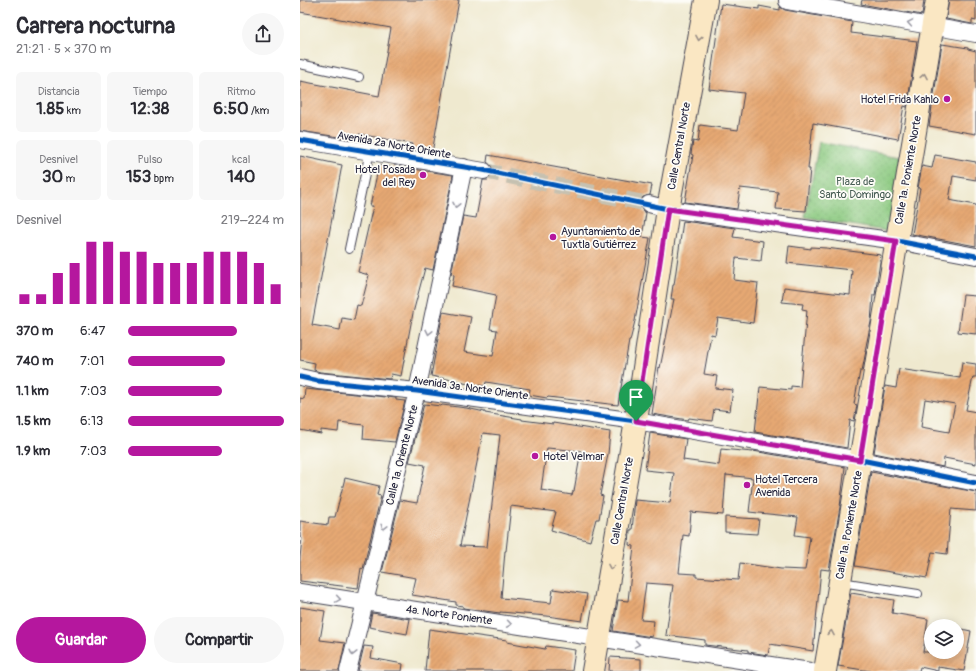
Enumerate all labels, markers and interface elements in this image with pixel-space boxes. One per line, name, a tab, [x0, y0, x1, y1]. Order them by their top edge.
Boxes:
text: Carrera nocturna	[16, 12, 175, 40]
button: share	[242, 13, 284, 55]
one-way arrow	[907, 19, 913, 28]
one-way arrow	[695, 35, 703, 42]
text: 21:21 · 5 × 370 m	[16, 41, 111, 57]
one-way arrow	[919, 73, 928, 79]
text: Distancia	[38, 85, 80, 98]
text: Tiempo	[133, 85, 167, 98]
text: Ritmo	[227, 85, 256, 98]
place label: Hotel Frida Kahlo	[860, 93, 939, 106]
marker: Hotel Frida Kahlo	[942, 94, 952, 104]
text: 1.85	[36, 98, 64, 119]
text: 12:38	[131, 98, 169, 119]
text: 6:50	[213, 98, 249, 119]
street label: Calle Central Norte	[665, 101, 693, 191]
text: km	[64, 104, 81, 117]
text: /km	[249, 104, 269, 117]
street label: Calle 1a. Poniente Norte	[892, 114, 924, 225]
street label: Avenida 2a Norte Oriente	[336, 129, 452, 161]
text: Desnivel	[39, 153, 78, 166]
text: Pulso	[137, 153, 163, 166]
text: kcal	[232, 153, 250, 166]
place label: Hotel Posada del Rey	[355, 163, 415, 189]
text: 30	[42, 166, 63, 187]
text: 153	[126, 166, 151, 187]
text: 140	[227, 166, 255, 187]
marker: Hotel Posada del Rey	[418, 170, 428, 180]
text: m	[63, 172, 75, 185]
text: bpm	[151, 172, 174, 185]
park label: Plaza de Santo Domingo	[819, 175, 891, 201]
one-way arrow	[452, 202, 461, 208]
text: Desnivel	[16, 212, 62, 228]
text: 219–224 m	[221, 212, 284, 228]
place label: Ayuntamiento de Tuxtla Gutiérrez	[561, 225, 641, 251]
marker: Ayuntamiento de Tuxtla Gutiérrez	[548, 232, 558, 242]
text: 370 m	[16, 323, 53, 339]
text: 6:47	[80, 323, 105, 339]
one-way arrow	[426, 329, 434, 335]
text: 740 m	[16, 353, 54, 369]
text: 7:01	[80, 353, 104, 369]
street label: Avenida 3a. Norte Oriente	[411, 373, 530, 403]
pin	[619, 380, 653, 421]
text: 1.1 km	[16, 383, 49, 399]
text: 7:03	[80, 383, 106, 399]
icon: arrive	[625, 386, 647, 408]
street label: Calle 1a. Oriente Norte	[383, 403, 421, 506]
text: 1.5 km	[16, 413, 51, 429]
text: 6:13	[80, 413, 103, 429]
text: 1.9 km	[16, 443, 50, 459]
text: 7:03	[80, 443, 106, 459]
place label: Hotel Velmar	[543, 450, 604, 463]
marker: Hotel Velmar	[530, 451, 540, 461]
street label: Calle Central Norte	[608, 456, 636, 546]
street label: Calle 1a. Poniente Norte	[833, 469, 865, 580]
place label: Hotel Tercera Avenida	[755, 473, 818, 499]
marker: Hotel Tercera Avenida	[742, 480, 752, 490]
one-way arrow	[380, 523, 389, 530]
one-way arrow	[607, 564, 616, 570]
one-way arrow	[335, 594, 342, 603]
street label: 4a. Norte Poniente	[405, 603, 494, 628]
button: Guardar	[16, 617, 146, 663]
button: Compartir	[154, 617, 284, 663]
one-way arrow	[505, 619, 512, 628]
map controls	[924, 619, 964, 659]
button: layers	[924, 619, 964, 659]
one-way arrow	[826, 629, 835, 636]
one-way arrow	[634, 639, 640, 647]
one-way arrow	[349, 650, 357, 656]

